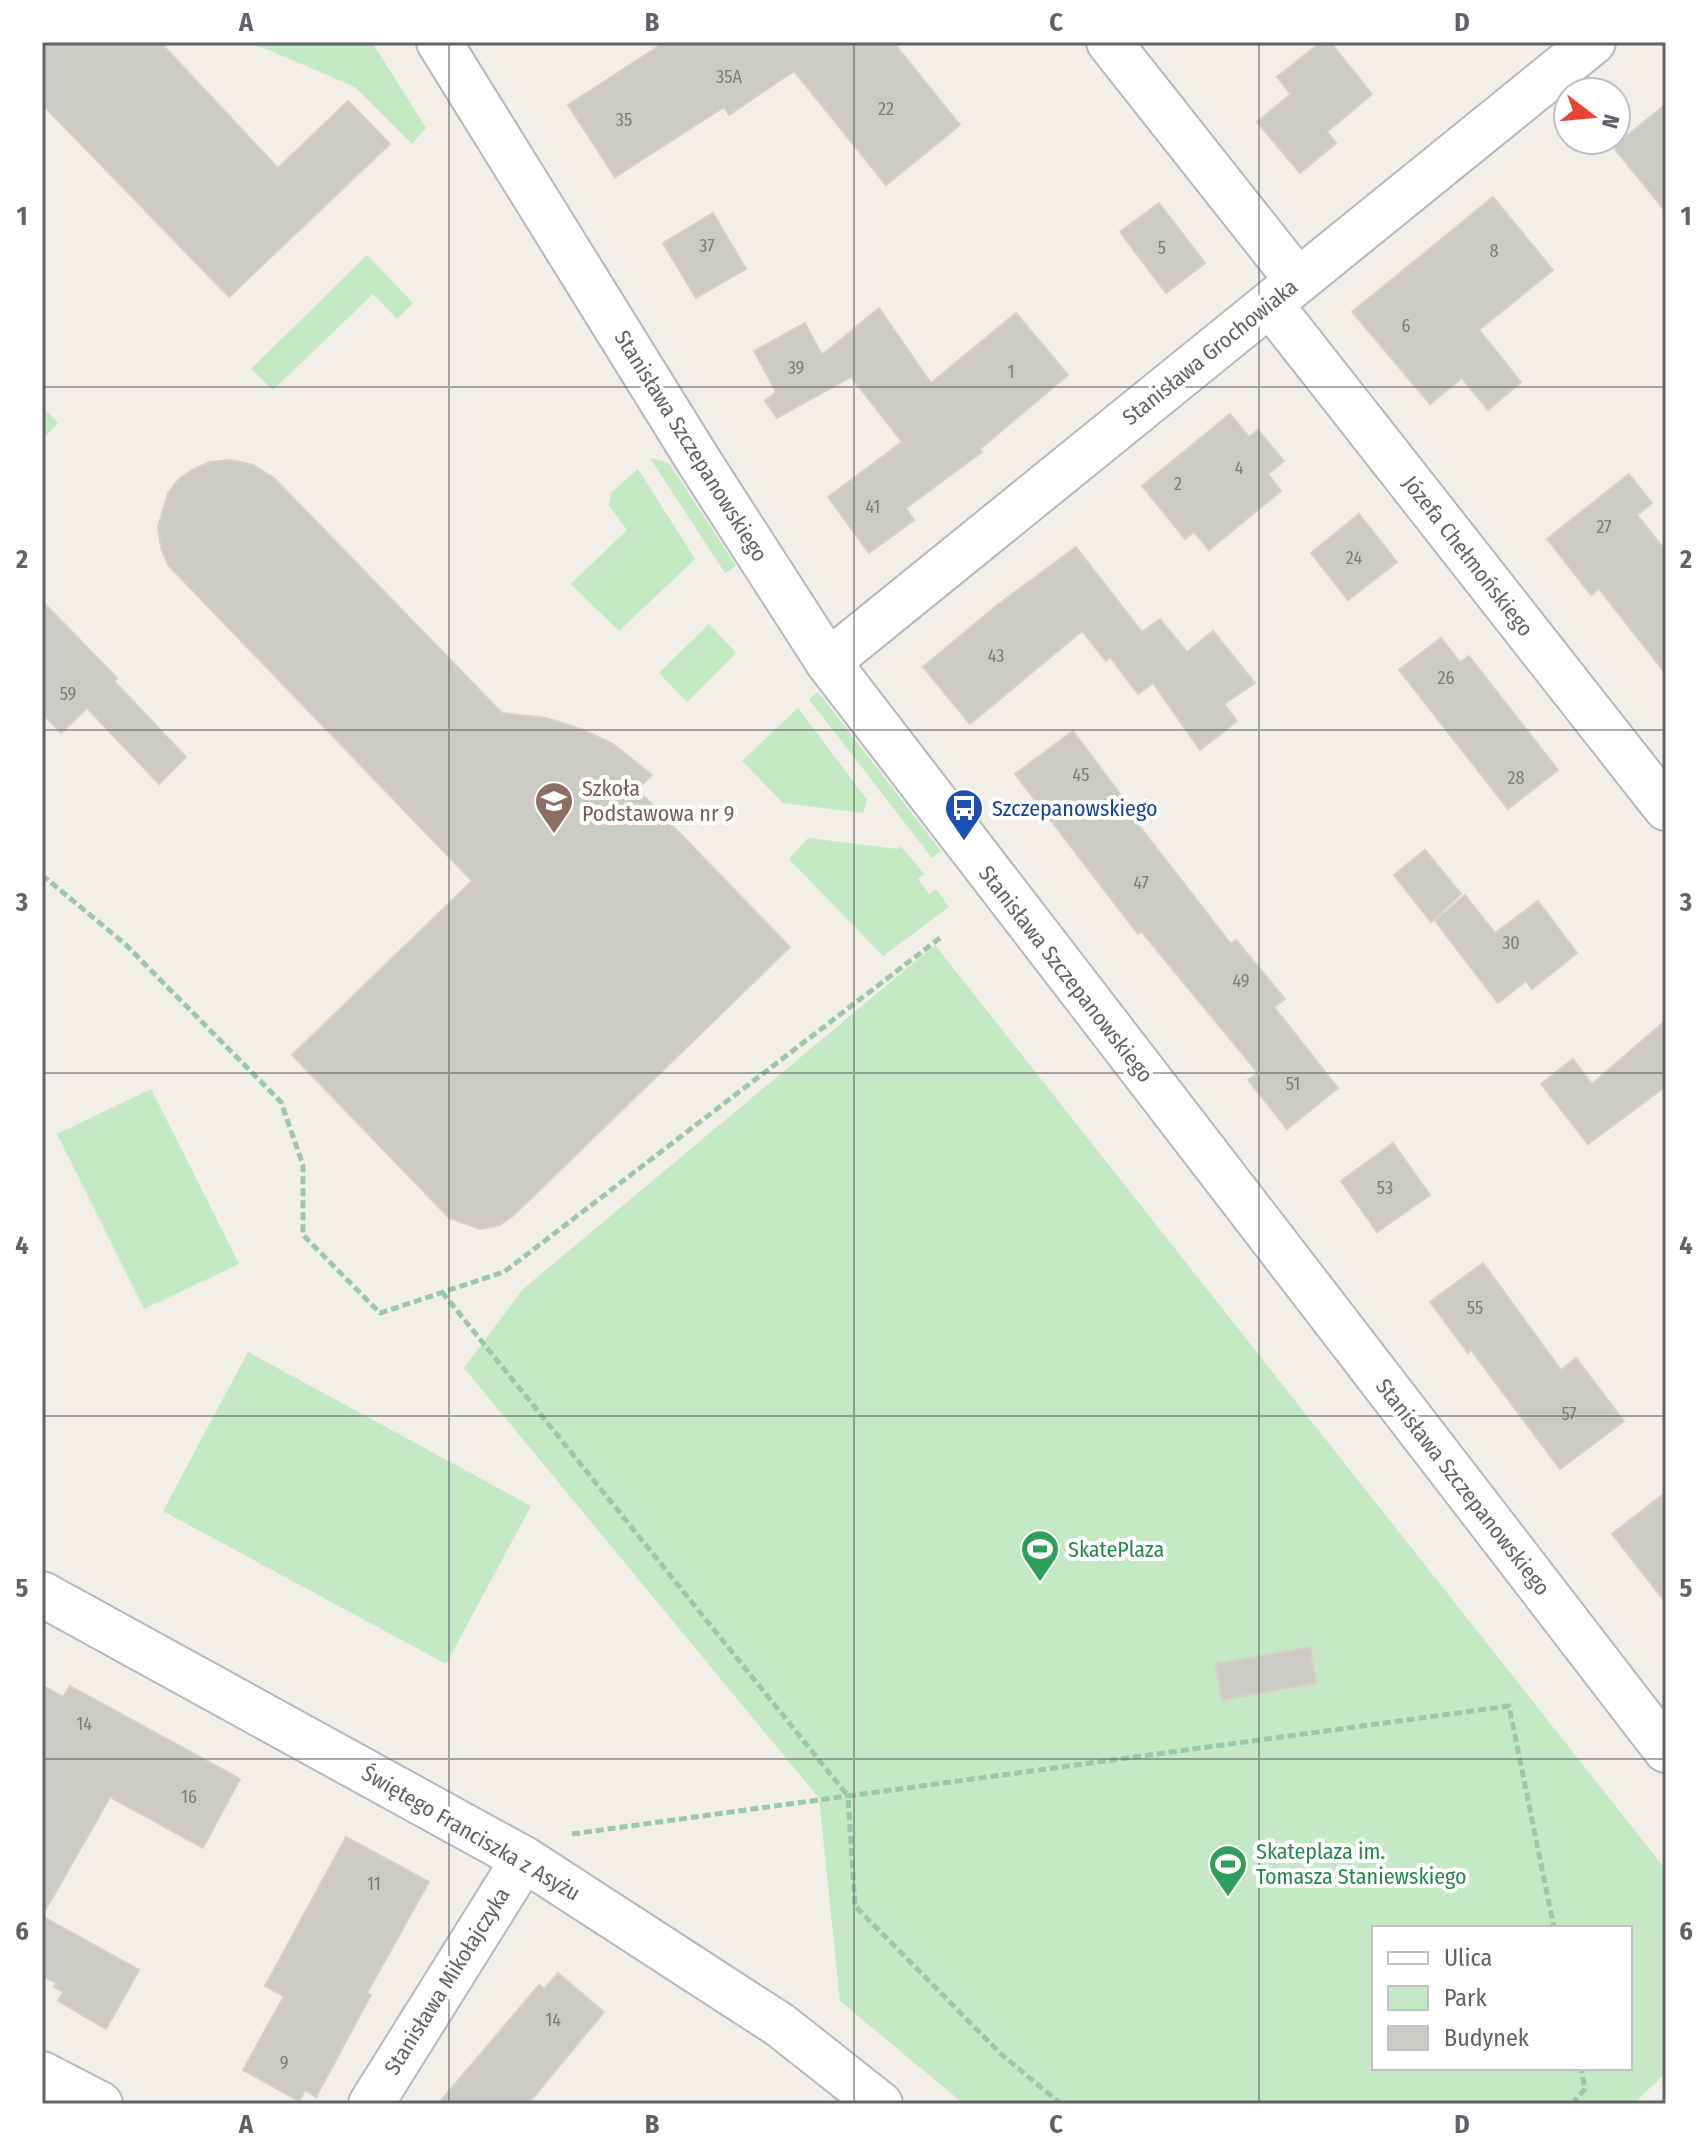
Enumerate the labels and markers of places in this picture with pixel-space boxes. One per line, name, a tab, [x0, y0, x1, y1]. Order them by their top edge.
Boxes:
place label: Szkoła Podstawowa nr 9	[582, 775, 735, 827]
school or university icon: Szkoła Podstawowa nr 9	[533, 780, 575, 835]
bus stop icon: Szczepanowskiego	[943, 787, 985, 842]
place label: Szczepanowskiego	[992, 795, 1158, 822]
sports icon: SkatePlaza	[1019, 1528, 1061, 1583]
place label: SkatePlaza	[1068, 1536, 1164, 1563]
place label: Skateplaza im. Tomasza Staniewskiego	[1256, 1838, 1467, 1890]
sports icon: Skateplaza im. Tomasza Staniewskiego	[1207, 1843, 1249, 1898]

